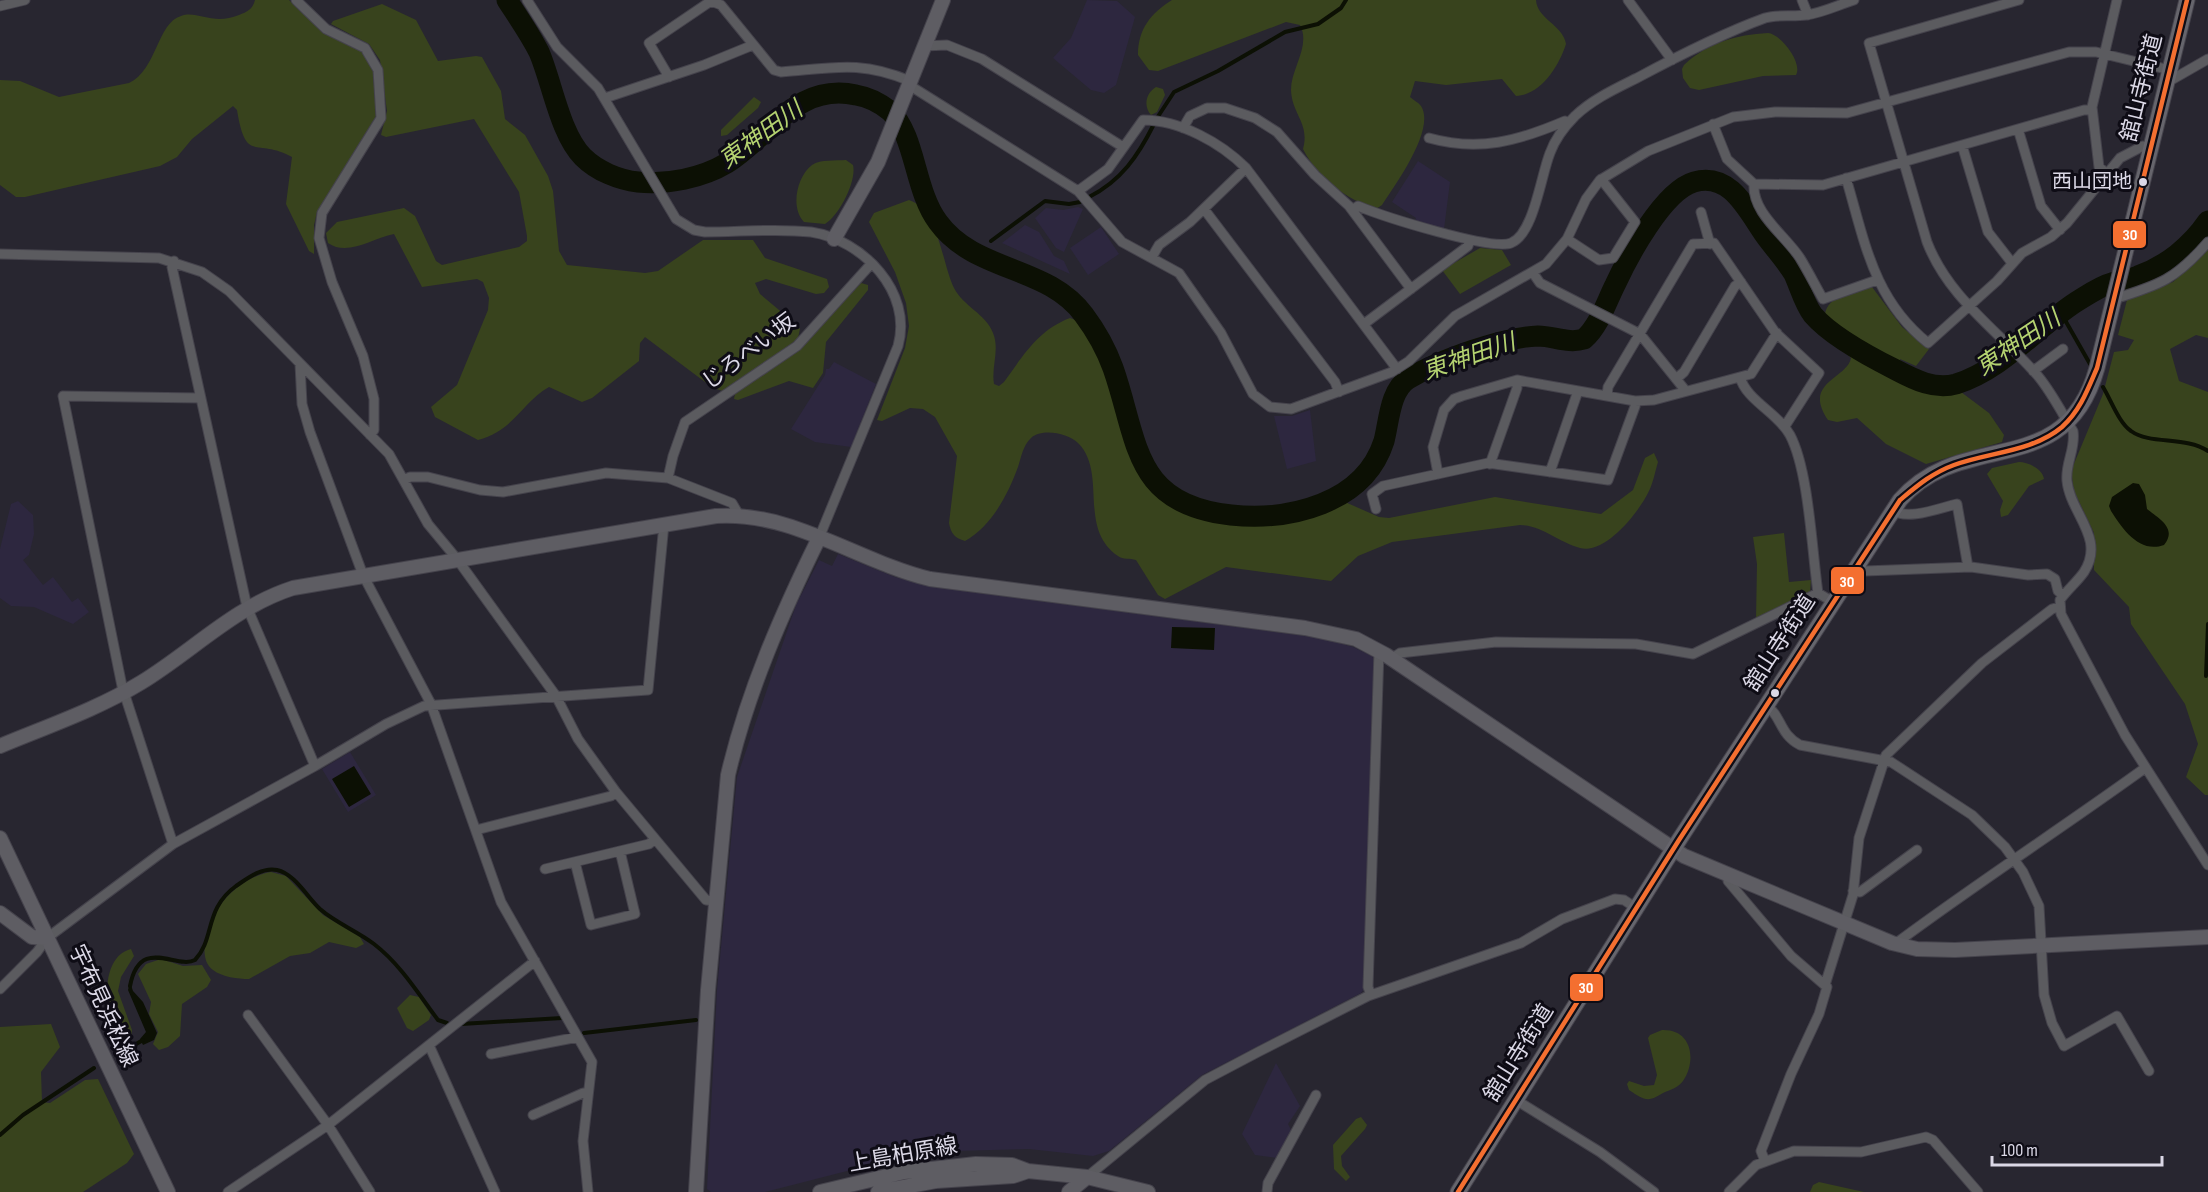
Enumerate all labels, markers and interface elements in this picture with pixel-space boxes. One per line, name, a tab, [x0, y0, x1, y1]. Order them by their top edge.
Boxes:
street label: 舘山寺街道	[2116, 31, 2168, 145]
water label: 東神田川	[714, 93, 811, 175]
place label: 西山団地	[2052, 170, 2132, 194]
marker: 西山団地	[2137, 176, 2149, 188]
line badge: 30	[2112, 220, 2147, 249]
text: 30	[2123, 226, 2137, 245]
water label: 東神田川	[1970, 302, 2068, 382]
street label: じろべい坂	[697, 308, 801, 396]
water label: 東神田川	[1419, 327, 1522, 386]
line badge: 30	[1830, 566, 1865, 595]
text: 30	[1840, 573, 1854, 592]
street label: 舘山寺街道	[1739, 590, 1821, 696]
unlabelled marker	[1769, 687, 1781, 699]
street label: 宇布見浜松線	[63, 940, 143, 1072]
line badge: 30	[1569, 973, 1604, 1002]
text: 30	[1579, 979, 1593, 998]
street label: 舘山寺街道	[1478, 999, 1560, 1107]
scale bar	[1992, 1129, 2162, 1167]
street label: 上島柏原線	[846, 1132, 960, 1178]
text: 100 m	[2001, 1140, 2038, 1161]

